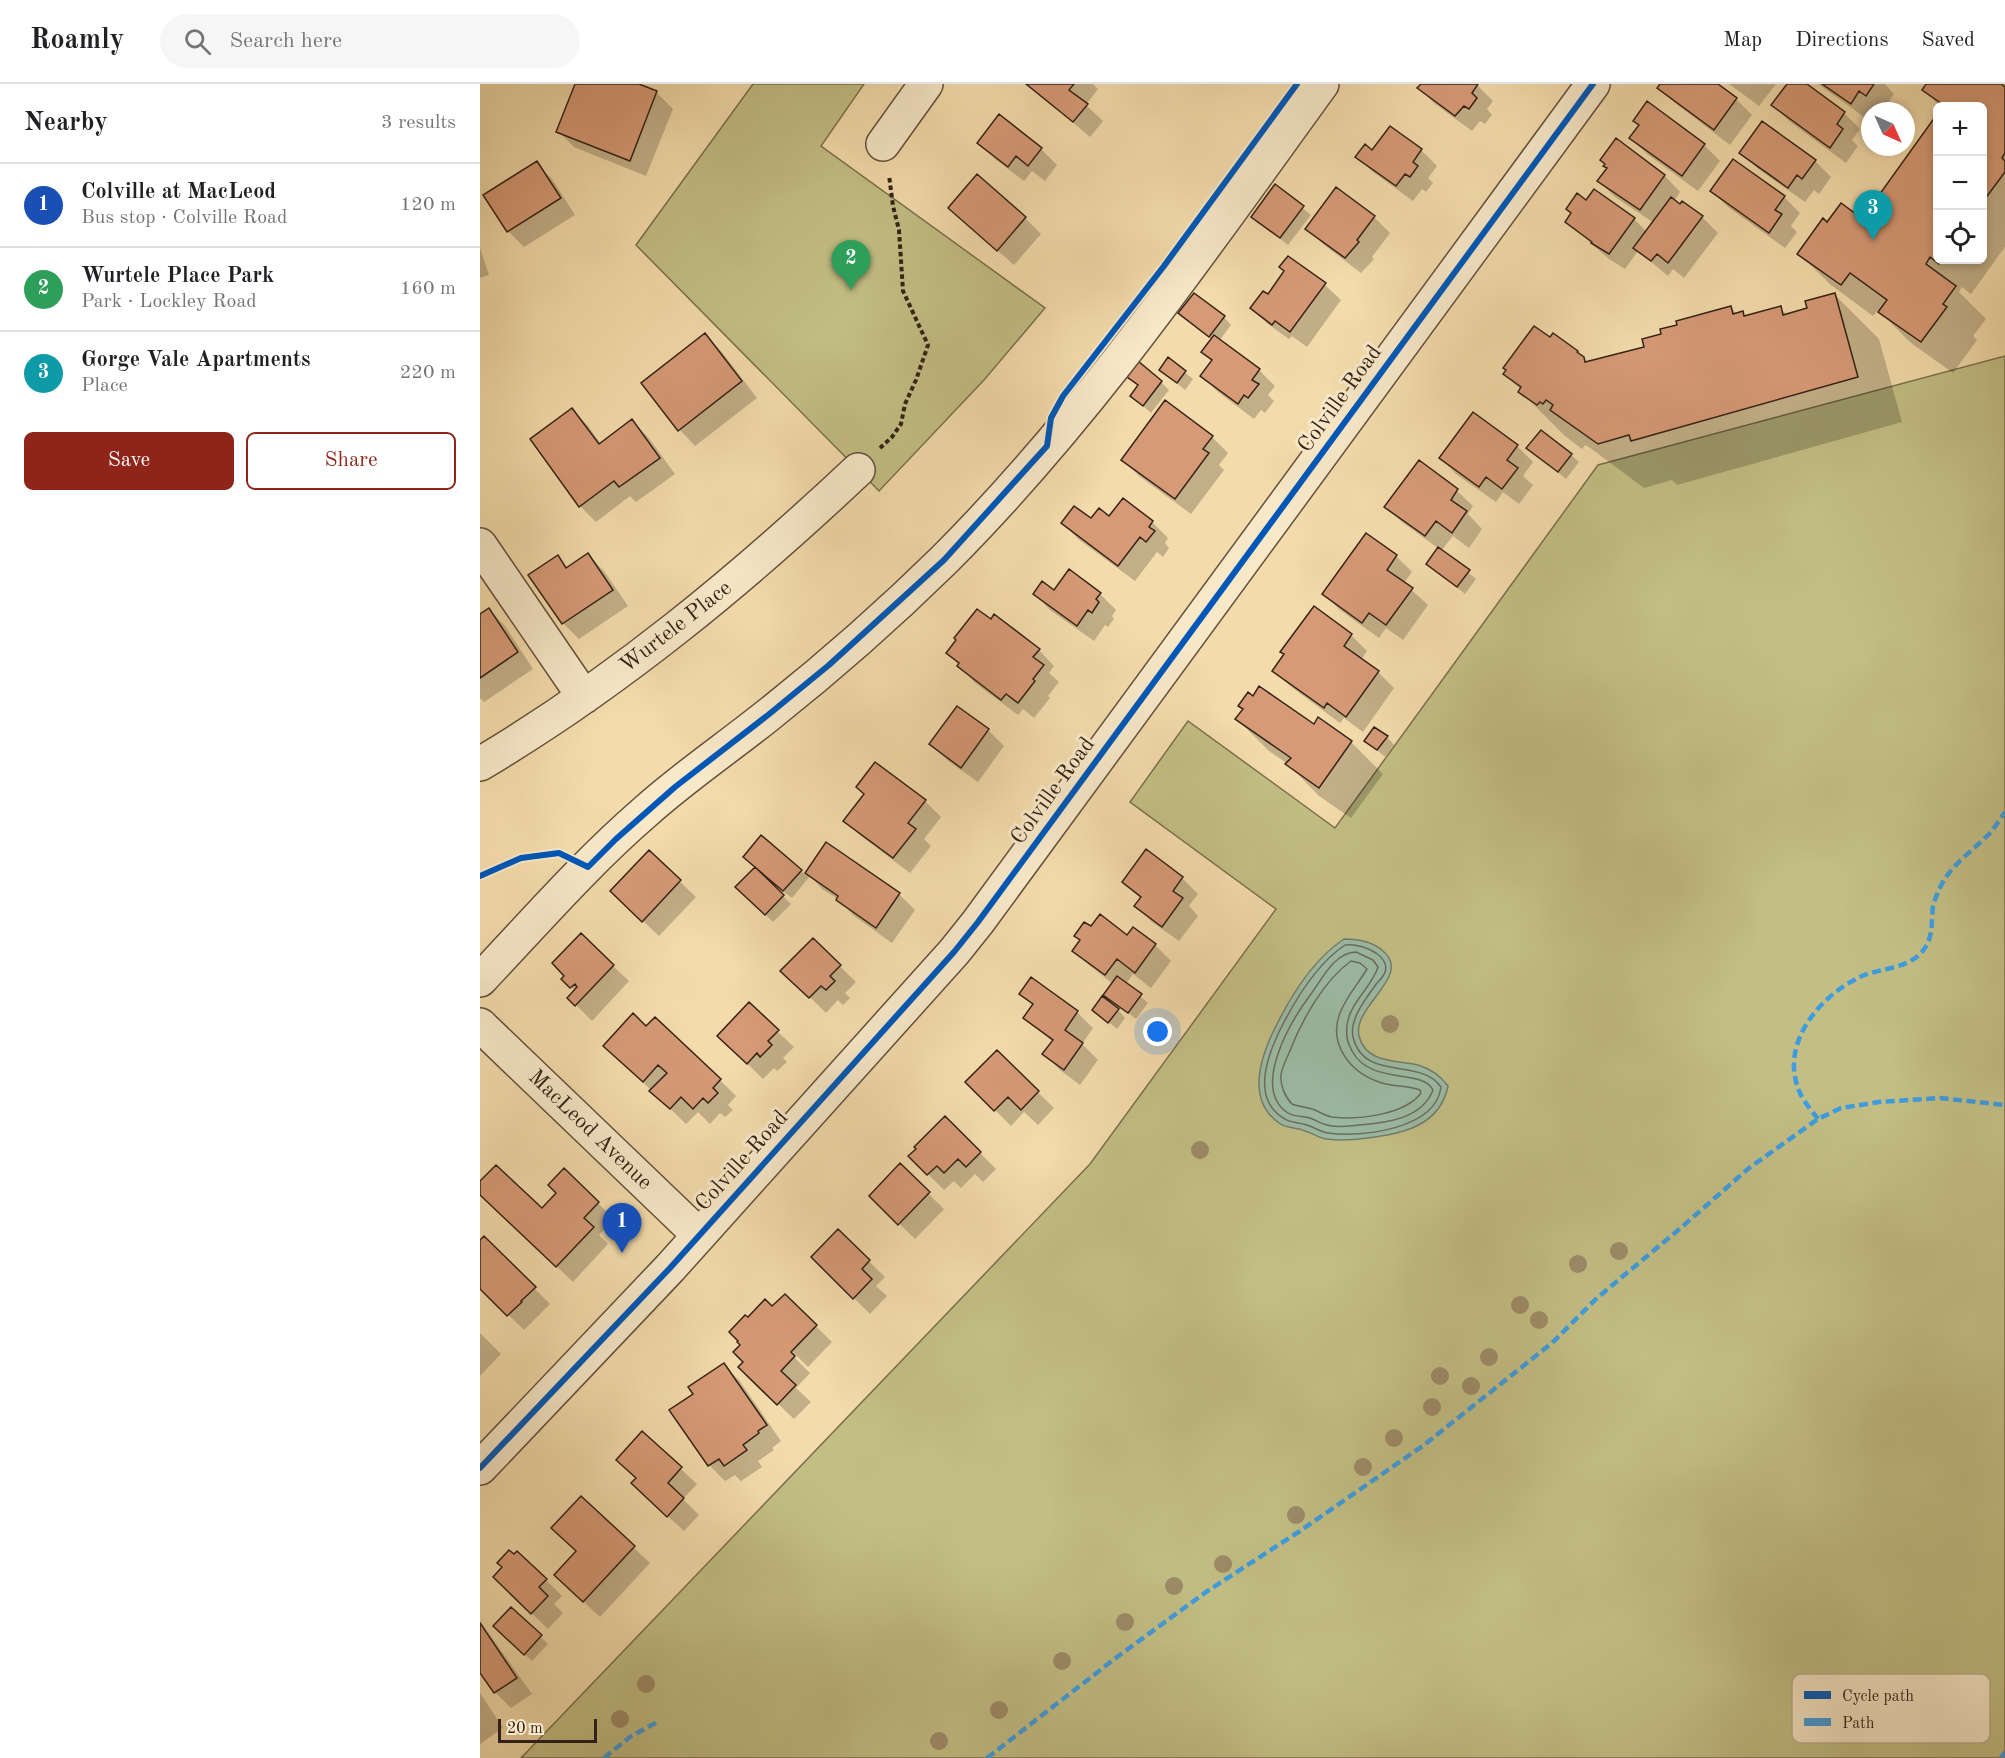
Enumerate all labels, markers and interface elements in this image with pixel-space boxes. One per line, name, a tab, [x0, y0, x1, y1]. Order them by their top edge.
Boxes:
search box	[160, 14, 580, 68]
icon: search	[181, 25, 214, 58]
text: Roamly	[30, 27, 124, 55]
text: Search here	[229, 30, 342, 52]
text: Map	[1723, 30, 1762, 51]
text: Directions	[1795, 30, 1889, 51]
text: Saved	[1922, 30, 1975, 51]
north arrow	[1861, 102, 1915, 156]
map controls	[1933, 102, 1987, 264]
button: +	[1933, 102, 1987, 156]
text: Nearby	[24, 110, 108, 136]
text: 3 results	[381, 113, 456, 133]
button: −	[1933, 156, 1987, 210]
text: Colville at MacLeod	[81, 181, 276, 203]
pin: 3	[1854, 190, 1892, 240]
text: 1	[38, 195, 49, 215]
text: 120 m	[400, 195, 456, 215]
text: Bus stop · Colville Road	[81, 208, 287, 228]
button: locate	[1933, 210, 1987, 264]
pin: 2	[832, 240, 871, 290]
text: Wurtele Place Park	[81, 265, 274, 287]
text: 2	[38, 279, 49, 299]
text: 160 m	[400, 279, 456, 299]
text: Park · Lockley Road	[81, 292, 257, 312]
street label: Colville Road	[1294, 341, 1386, 457]
text: Gorge Vale Apartments	[81, 349, 311, 371]
text: 3	[38, 363, 49, 383]
text: 220 m	[400, 363, 456, 383]
text: Place	[81, 376, 128, 396]
button: Save	[24, 432, 234, 490]
button: Share	[246, 432, 456, 490]
street label: Wurtele Place	[616, 577, 736, 677]
street label: Colville Road	[1007, 733, 1099, 849]
your location	[1143, 1017, 1172, 1046]
street label: MacLeod Avenue	[524, 1066, 656, 1194]
street label: Colville Road	[692, 1107, 792, 1215]
pin: 1	[602, 1204, 642, 1253]
legend	[1792, 1674, 1990, 1743]
text: Cycle path	[1842, 1689, 1914, 1705]
scale bar	[498, 1716, 597, 1744]
text: Path	[1842, 1716, 1875, 1732]
text: 20 m	[507, 1721, 543, 1737]

